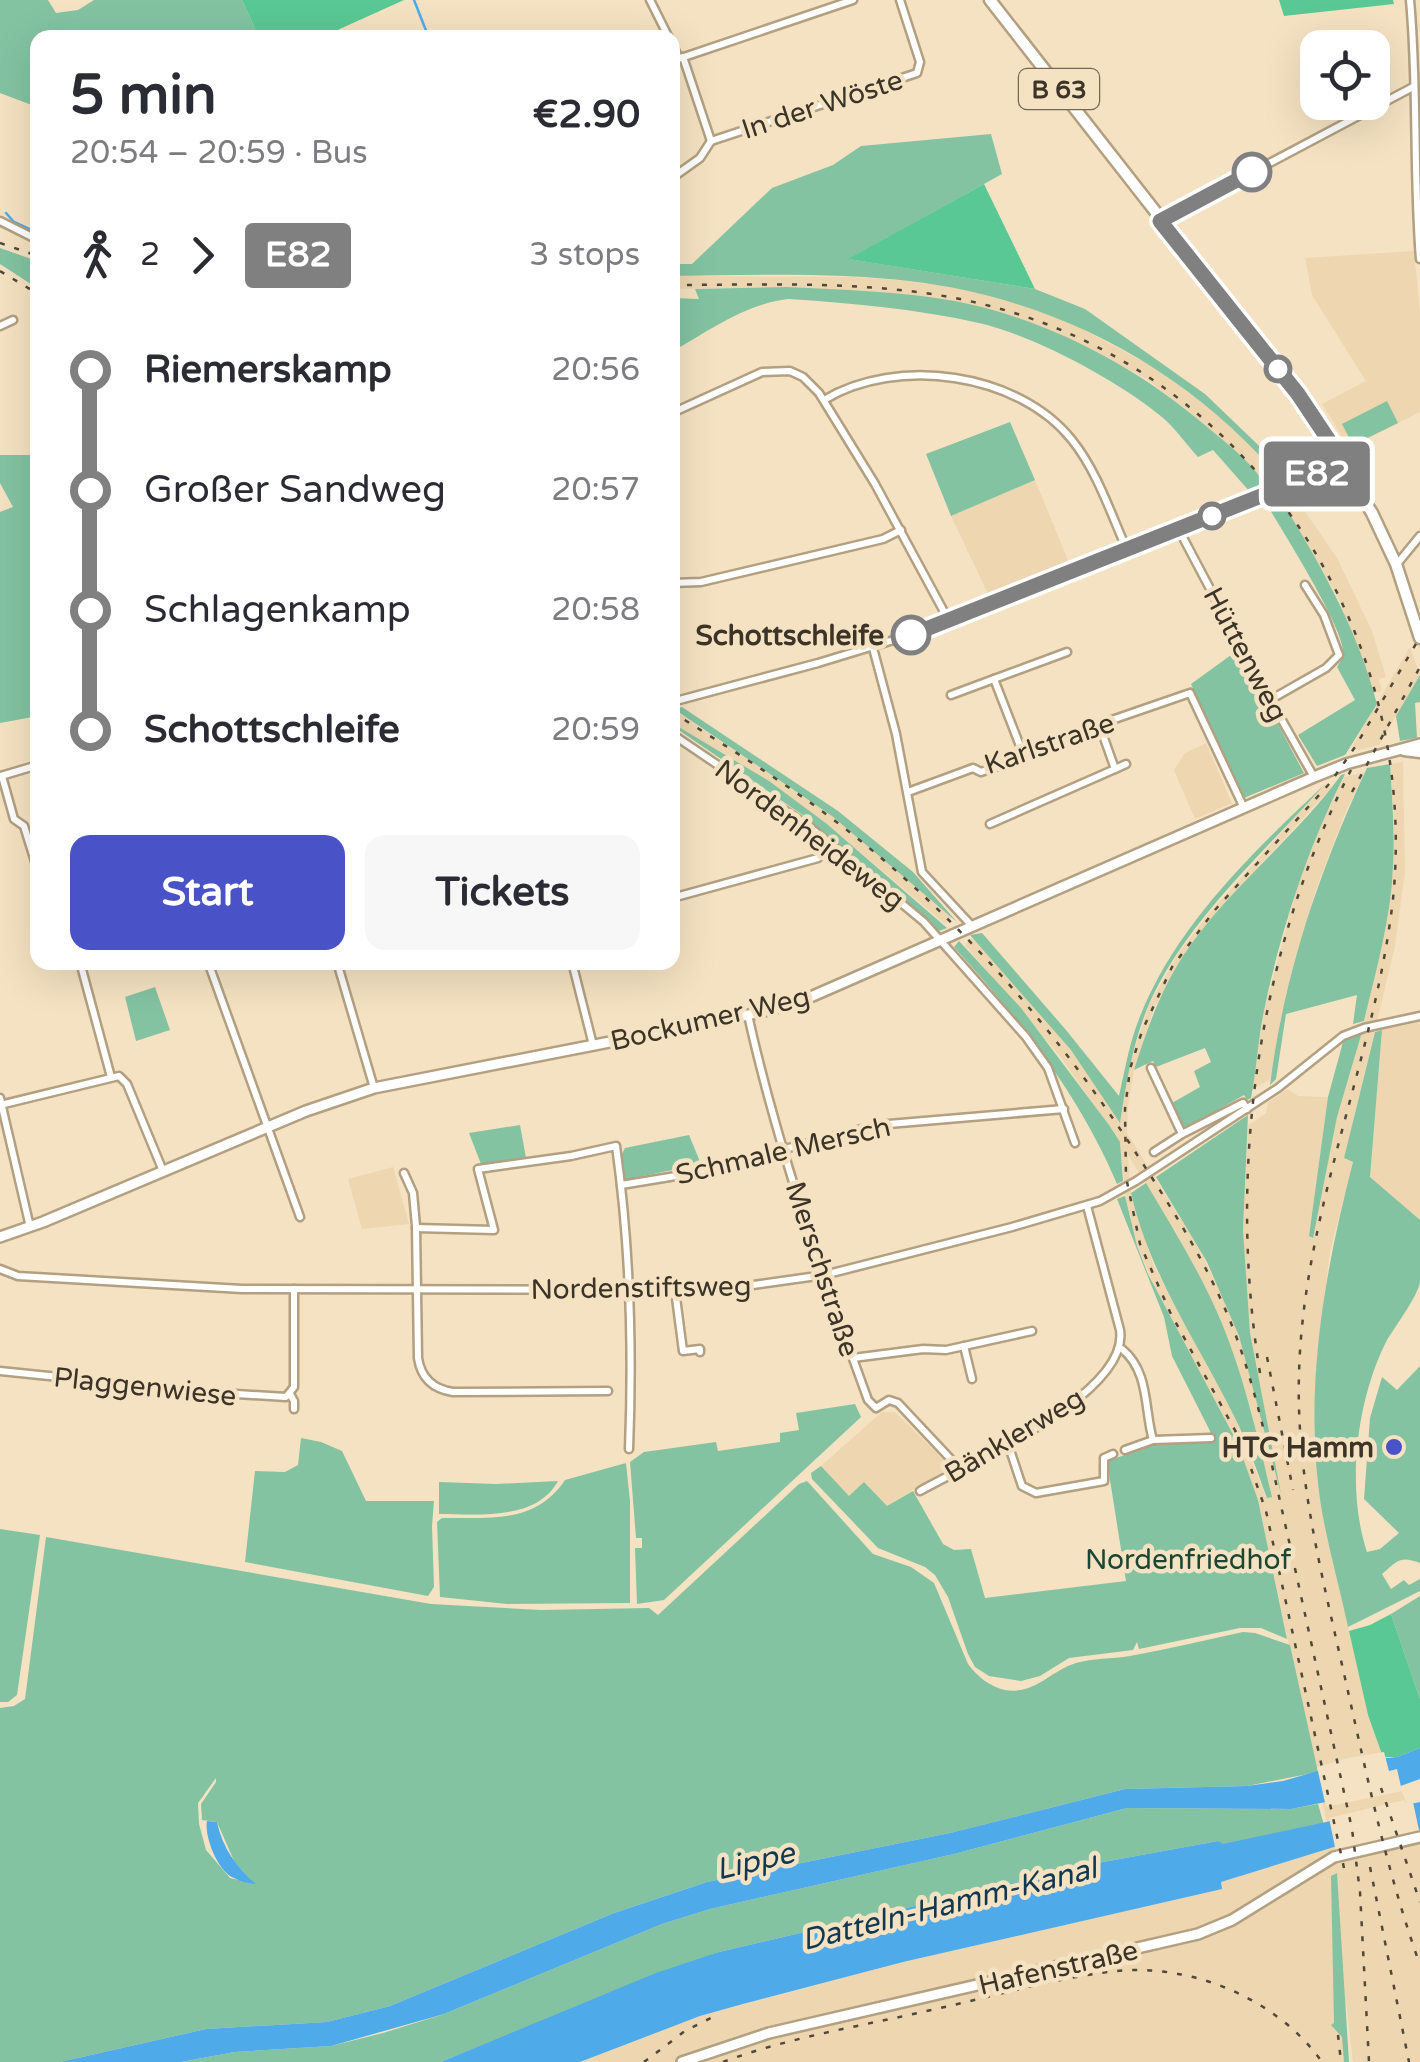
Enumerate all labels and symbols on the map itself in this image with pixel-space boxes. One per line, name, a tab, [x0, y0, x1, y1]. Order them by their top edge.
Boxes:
street label: In der Wöste	[737, 63, 907, 147]
road number: B 63	[1019, 69, 1099, 109]
unlabelled marker	[1233, 153, 1271, 191]
unlabelled marker	[1265, 356, 1291, 382]
line badge: E82	[1260, 442, 1374, 506]
unlabelled marker	[1199, 503, 1225, 529]
street label: Hüttenweg	[1196, 582, 1295, 727]
marker: Schottschleife	[892, 616, 930, 654]
place label: Schottschleife	[696, 619, 884, 653]
street label: Karlstraße	[980, 706, 1119, 782]
street label: Nordenheideweg	[708, 752, 911, 917]
street label: Bockumer Weg	[607, 980, 813, 1058]
street label: Schmale Mersch	[673, 1110, 894, 1192]
street label: Merschstraße	[778, 1178, 866, 1361]
street label: Nordenstiftsweg	[530, 1269, 752, 1307]
street label: Plaggenwiese	[52, 1360, 238, 1413]
street label: Bänklerweg	[939, 1381, 1090, 1491]
place label: HTC Hamm	[1221, 1431, 1374, 1465]
marker: HTC Hamm	[1383, 1436, 1405, 1458]
park label: Nordenfriedhof	[1085, 1543, 1291, 1577]
water label: Lippe	[712, 1834, 800, 1888]
water label: Datteln-Hamm-Kanal	[798, 1849, 1104, 1959]
street label: Hafenstraße	[975, 1933, 1141, 2003]

